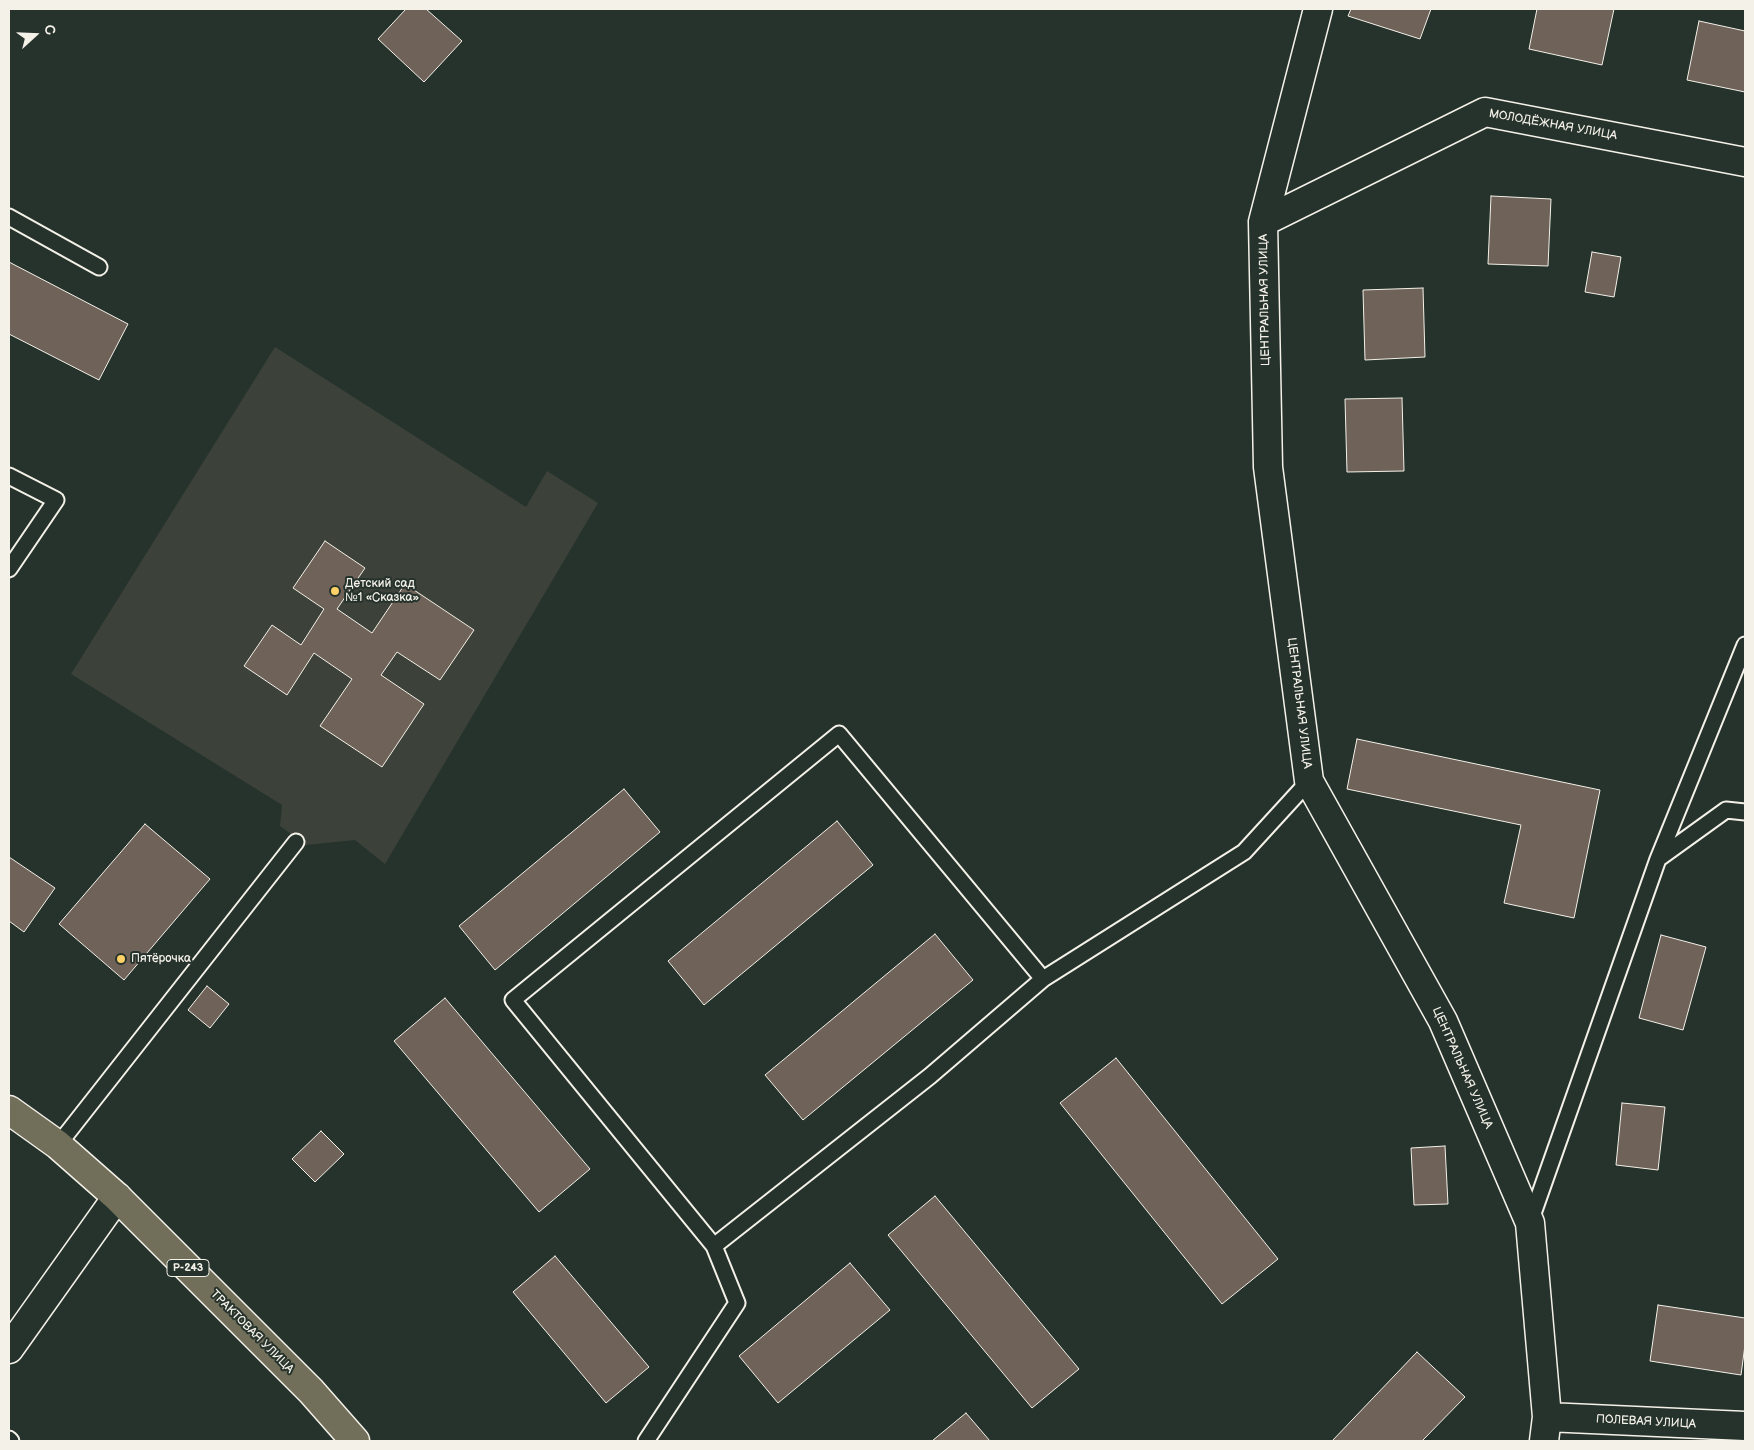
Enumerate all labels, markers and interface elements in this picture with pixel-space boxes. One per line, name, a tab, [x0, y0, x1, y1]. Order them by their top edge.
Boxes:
north arrow	[10, 10, 60, 60]
text: С	[40, 22, 59, 37]
street label: МОЛОДЁЖНАЯ УЛИЦА	[1488, 107, 1618, 143]
street label: ЦЕНТРАЛЬНАЯ УЛИЦА	[1257, 234, 1273, 366]
place label: Детский сад №1 «Сказка»	[345, 577, 419, 605]
marker: Детский сад №1 «Сказка»	[329, 585, 341, 597]
street label: ЦЕНТРАЛЬНАЯ УЛИЦА	[1284, 637, 1314, 769]
place label: Пятёрочка	[131, 952, 191, 966]
marker: Пятёрочка	[115, 953, 127, 965]
street label: ЦЕНТРАЛЬНАЯ УЛИЦА	[1429, 1005, 1495, 1131]
road number: Р-243	[167, 1260, 209, 1276]
street label: ТРАКТОВАЯ УЛИЦА	[207, 1287, 297, 1377]
street label: ПОЛЕВАЯ УЛИЦА	[1596, 1412, 1696, 1432]

